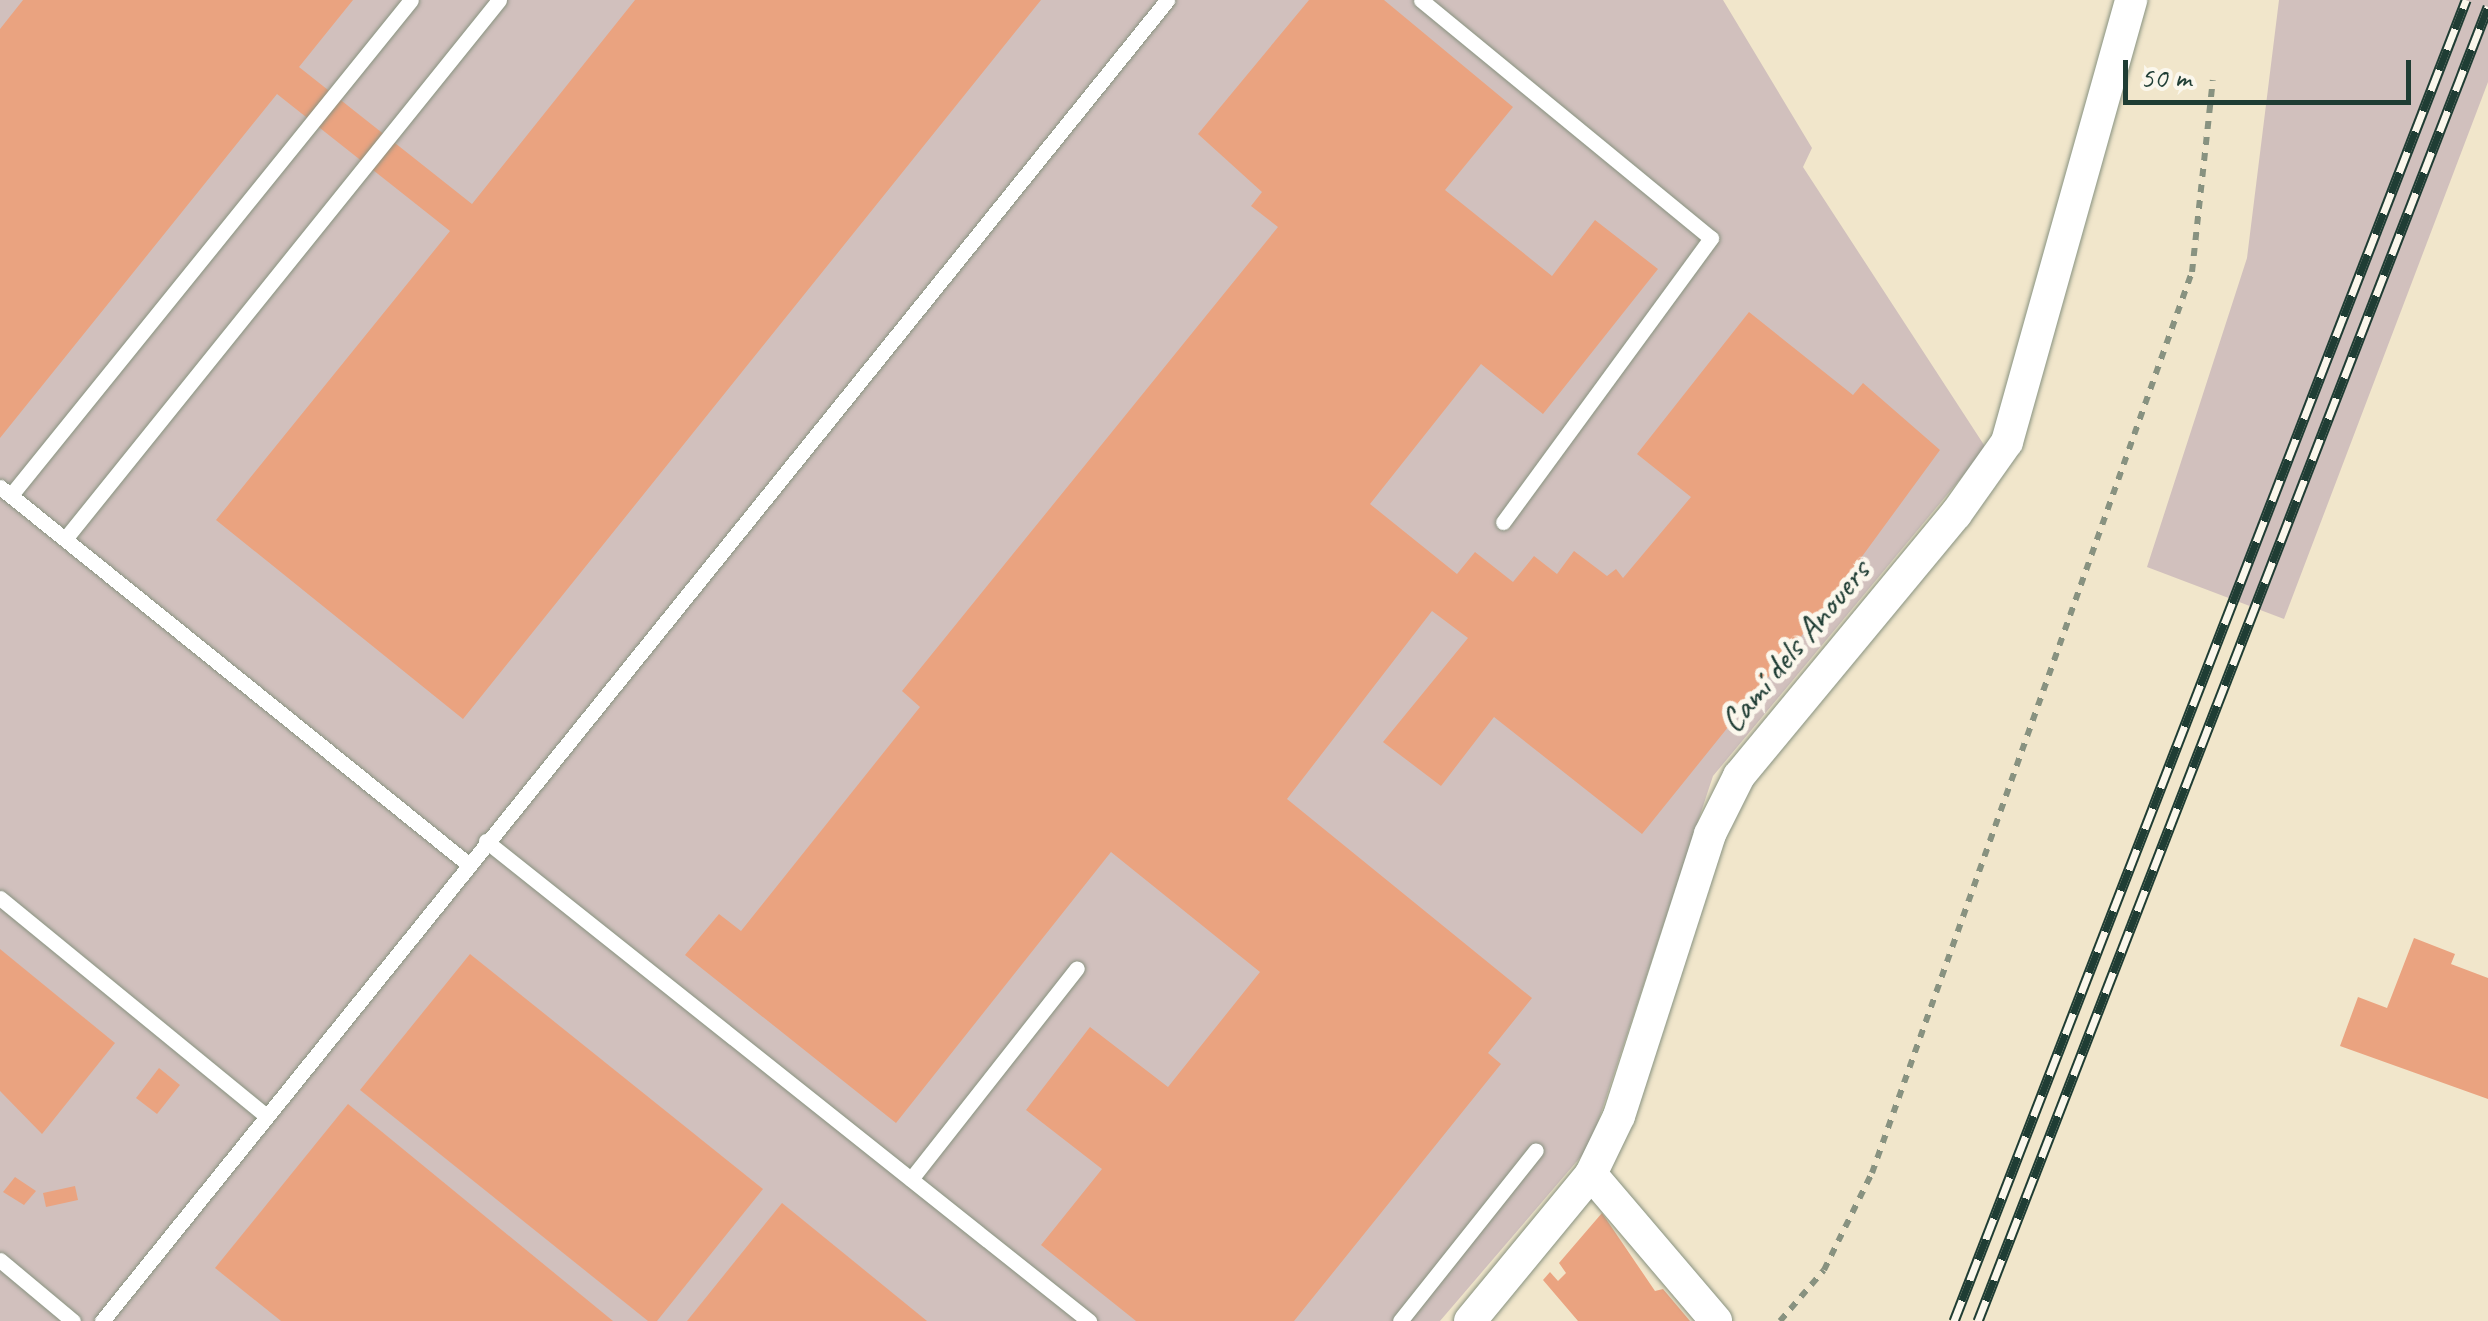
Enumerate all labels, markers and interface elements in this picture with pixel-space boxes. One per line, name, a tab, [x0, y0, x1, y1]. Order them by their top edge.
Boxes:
scale bar	[2128, 40, 2416, 102]
text: 50 m	[2140, 58, 2191, 96]
street label: Camí dels Anouers	[1711, 551, 1879, 741]

